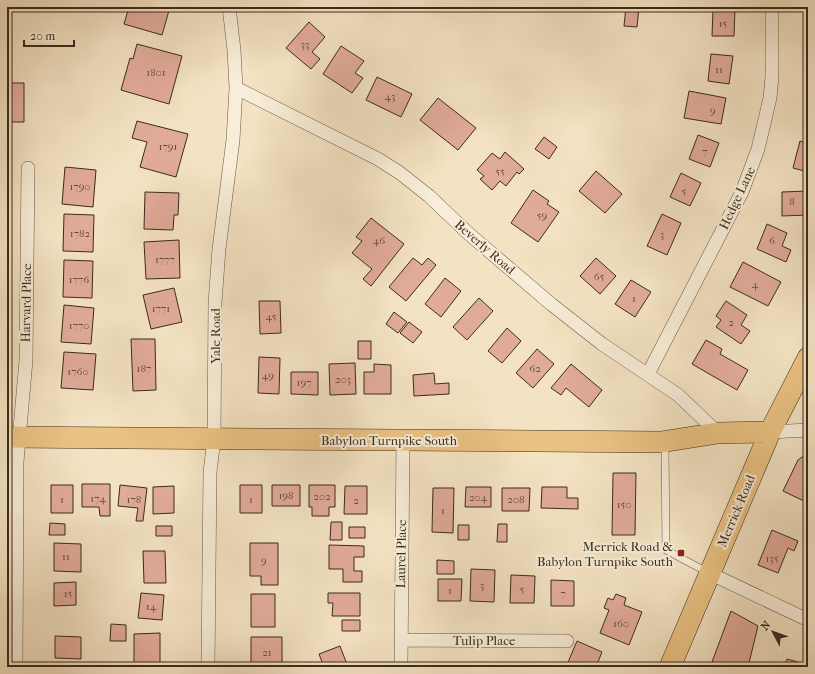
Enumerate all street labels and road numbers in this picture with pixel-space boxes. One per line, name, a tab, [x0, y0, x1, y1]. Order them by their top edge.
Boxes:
street label: Hedge Lane	[716, 164, 758, 232]
street label: Beverly Road	[452, 217, 519, 278]
street label: Harvard Place	[18, 263, 34, 343]
street label: Yale Road	[208, 307, 223, 365]
street label: Babylon Turnpike South	[321, 433, 458, 448]
street label: Merrick Road	[714, 472, 758, 549]
street label: Laurel Place	[393, 519, 409, 589]
street label: Tulip Place	[453, 633, 516, 648]

